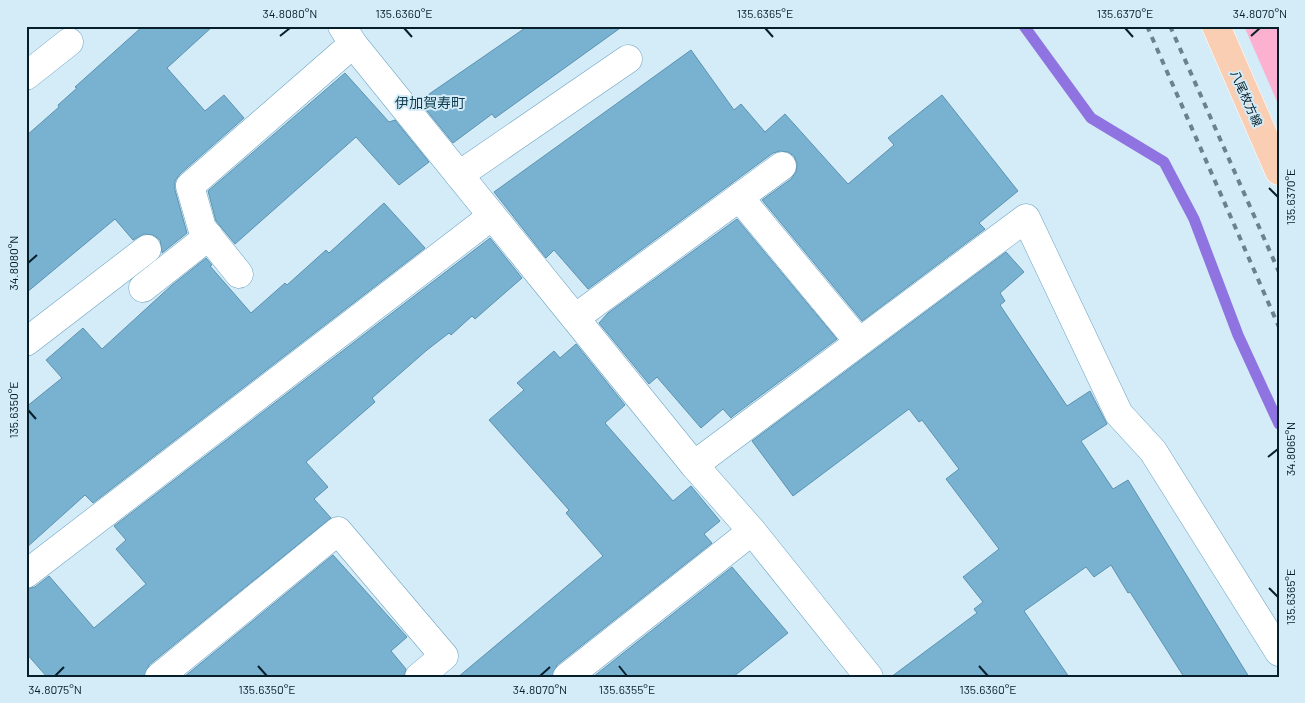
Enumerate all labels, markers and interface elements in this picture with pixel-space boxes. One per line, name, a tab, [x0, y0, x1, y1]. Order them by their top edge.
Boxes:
text: 34.8080°N	[263, 6, 317, 20]
text: 135.6360°E	[375, 6, 433, 20]
text: 135.6365°E	[737, 6, 793, 20]
text: 135.6370°E	[1097, 6, 1153, 20]
text: 34.8070°N	[1233, 6, 1287, 20]
street label: 八尾枚方線	[1228, 68, 1266, 128]
district label: 伊加賀寿町	[395, 94, 465, 111]
text: 135.6370°E	[1283, 169, 1297, 225]
text: 34.8080°N	[6, 236, 20, 290]
text: 135.6350°E	[6, 381, 20, 439]
text: 34.8065°N	[1283, 422, 1297, 476]
text: 135.6365°E	[1283, 569, 1297, 625]
text: 34.8075°N	[28, 682, 82, 696]
text: 135.6350°E	[238, 682, 296, 696]
text: 34.8070°N	[513, 682, 567, 696]
text: 135.6355°E	[599, 682, 655, 696]
text: 135.6360°E	[959, 682, 1017, 696]

